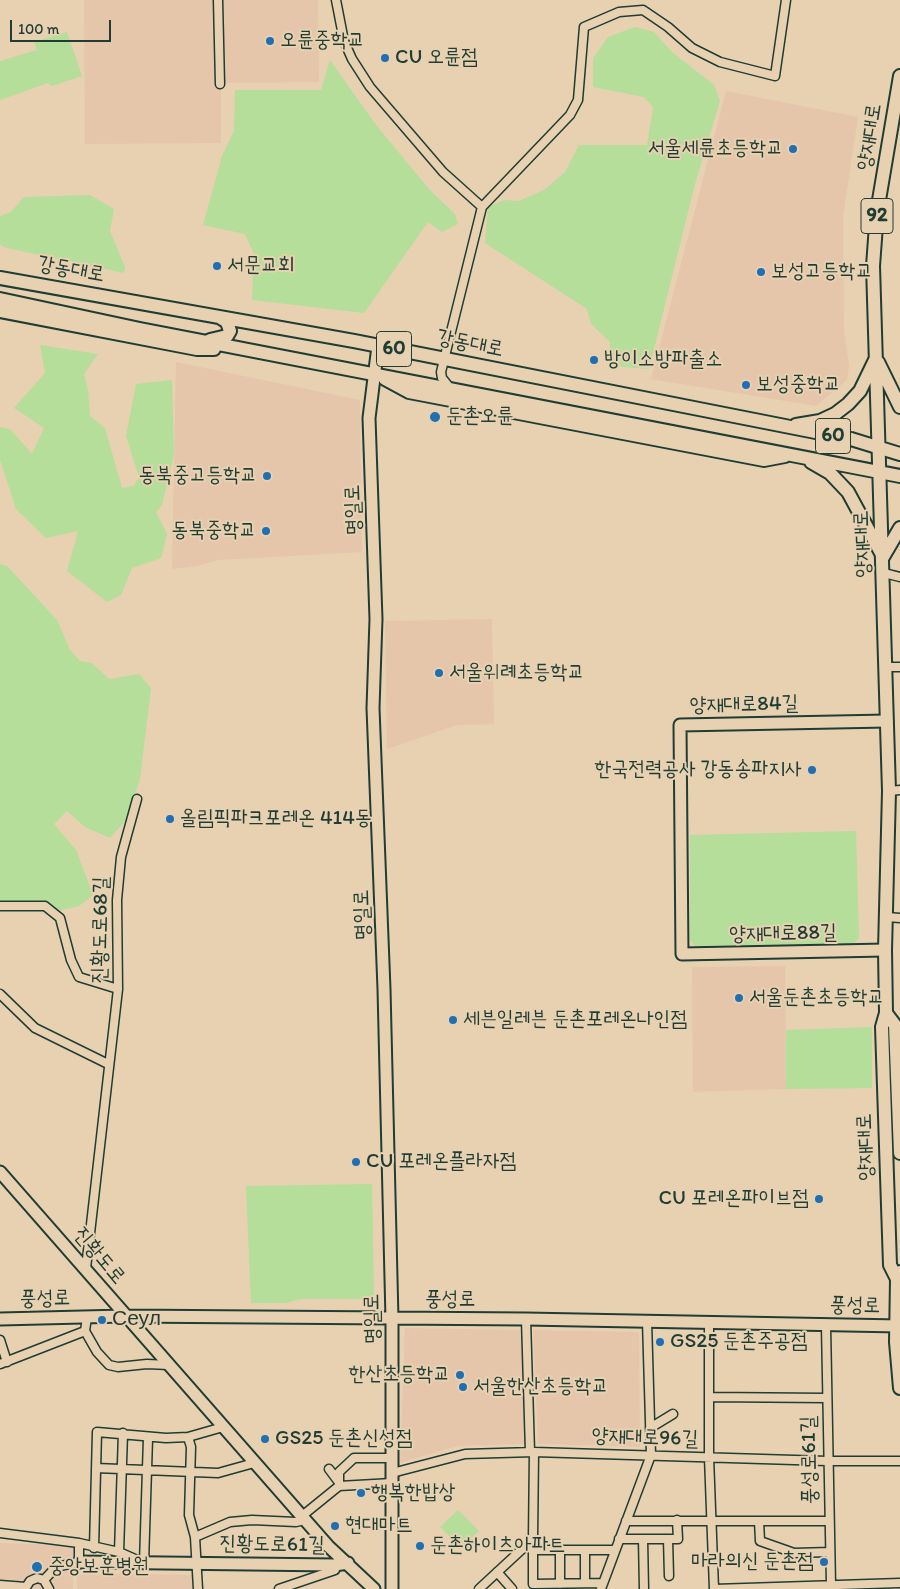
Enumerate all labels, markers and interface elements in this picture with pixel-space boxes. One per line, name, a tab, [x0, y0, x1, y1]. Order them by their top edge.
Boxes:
scale bar	[12, 10, 114, 42]
text: 100 m	[18, 20, 59, 38]
place label: 오륜중학교	[280, 28, 364, 54]
marker: 오륜중학교	[264, 35, 276, 47]
place label: CU 오륜점	[395, 45, 478, 71]
marker: CU 오륜점	[379, 52, 391, 64]
street label: 양재대로	[852, 102, 888, 172]
place label: 서울세륜초등학교	[648, 136, 783, 162]
marker: 서울세륜초등학교	[787, 143, 799, 155]
road number: 92	[861, 198, 893, 234]
street label: 강동대로	[36, 252, 106, 288]
place label: 서문교회	[227, 253, 295, 279]
place label: 보성고등학교	[771, 259, 872, 285]
marker: 서문교회	[211, 260, 223, 272]
marker: 보성고등학교	[755, 266, 767, 278]
street label: 강동대로	[434, 325, 506, 363]
road number: 60	[376, 332, 412, 366]
place label: 방이소방파출소	[604, 347, 722, 373]
marker: 방이소방파출소	[588, 354, 600, 366]
place label: 보성중학교	[756, 372, 840, 398]
marker: 보성중학교	[740, 379, 752, 391]
place label: 둔촌오륜	[446, 404, 514, 430]
marker: 둔촌오륜	[428, 410, 442, 424]
road number: 60	[816, 418, 850, 454]
place label: 동북중고등학교	[139, 463, 257, 489]
marker: 동북중고등학교	[261, 470, 273, 482]
street label: 명일로	[341, 484, 367, 536]
street label: 양재대로	[849, 510, 877, 578]
place label: 동북중학교	[172, 518, 256, 544]
marker: 동북중학교	[260, 525, 272, 537]
place label: 서울위례초등학교	[449, 660, 584, 686]
marker: 서울위례초등학교	[433, 667, 445, 679]
street label: 양재대로84길	[689, 691, 799, 719]
place label: 한국전력공사 강동송파지사	[594, 757, 802, 783]
marker: 한국전력공사 강동송파지사	[806, 764, 818, 776]
place label: 올림픽파크포레온 414동	[180, 806, 372, 832]
marker: 올림픽파크포레온 414동	[164, 813, 176, 825]
street label: 진황도로68길	[87, 876, 115, 984]
street label: 명일로	[350, 889, 376, 941]
street label: 양재대로88길	[729, 920, 837, 948]
place label: 서울둔촌초등학교	[749, 985, 884, 1011]
marker: 서울둔촌초등학교	[733, 992, 745, 1004]
place label: 세븐일레븐 둔촌포레온나인점	[463, 1007, 687, 1033]
marker: 세븐일레븐 둔촌포레온나인점	[447, 1014, 459, 1026]
street label: 양재대로	[852, 1113, 880, 1181]
place label: CU 포레온플라자점	[366, 1149, 516, 1175]
marker: CU 포레온플라자점	[350, 1156, 362, 1168]
place label: CU 포레온파이브점	[659, 1186, 809, 1212]
marker: CU 포레온파이브점	[813, 1193, 825, 1205]
street label: 진황도로	[68, 1222, 130, 1290]
street label: 풍성로	[19, 1286, 71, 1312]
street label: 풍성로	[425, 1287, 475, 1313]
street label: 명일로	[360, 1293, 386, 1345]
street label: 풍성로	[829, 1293, 881, 1319]
place label: Сеул	[112, 1307, 161, 1333]
marker: Сеул	[96, 1314, 108, 1326]
place label: GS25 둔촌주공점	[670, 1329, 808, 1355]
marker: GS25 둔촌주공점	[654, 1336, 666, 1348]
place label: 한산초등학교	[349, 1362, 450, 1388]
marker: 한산초등학교	[454, 1369, 466, 1381]
place label: 서울한산초등학교	[473, 1374, 608, 1400]
marker: 서울한산초등학교	[457, 1381, 469, 1393]
street label: 풍성로61길	[797, 1416, 823, 1504]
street label: 양재대로96길	[591, 1424, 699, 1452]
place label: GS25 둔촌신성점	[275, 1426, 413, 1452]
marker: GS25 둔촌신성점	[259, 1433, 271, 1445]
place label: 행복한밥상	[371, 1480, 455, 1506]
marker: 행복한밥상	[355, 1487, 367, 1499]
place label: 현대마트	[345, 1513, 413, 1539]
marker: 현대마트	[329, 1520, 341, 1532]
street label: 진황도로61길	[219, 1531, 325, 1559]
place label: 둔촌하이츠아파트	[430, 1533, 565, 1559]
marker: 둔촌하이츠아파트	[414, 1540, 426, 1552]
place label: 마라의신 둔촌점	[691, 1549, 814, 1575]
place label: 중앙보훈병원	[48, 1554, 149, 1580]
marker: 마라의신 둔촌점	[818, 1556, 830, 1568]
marker: 중앙보훈병원	[30, 1560, 44, 1574]

